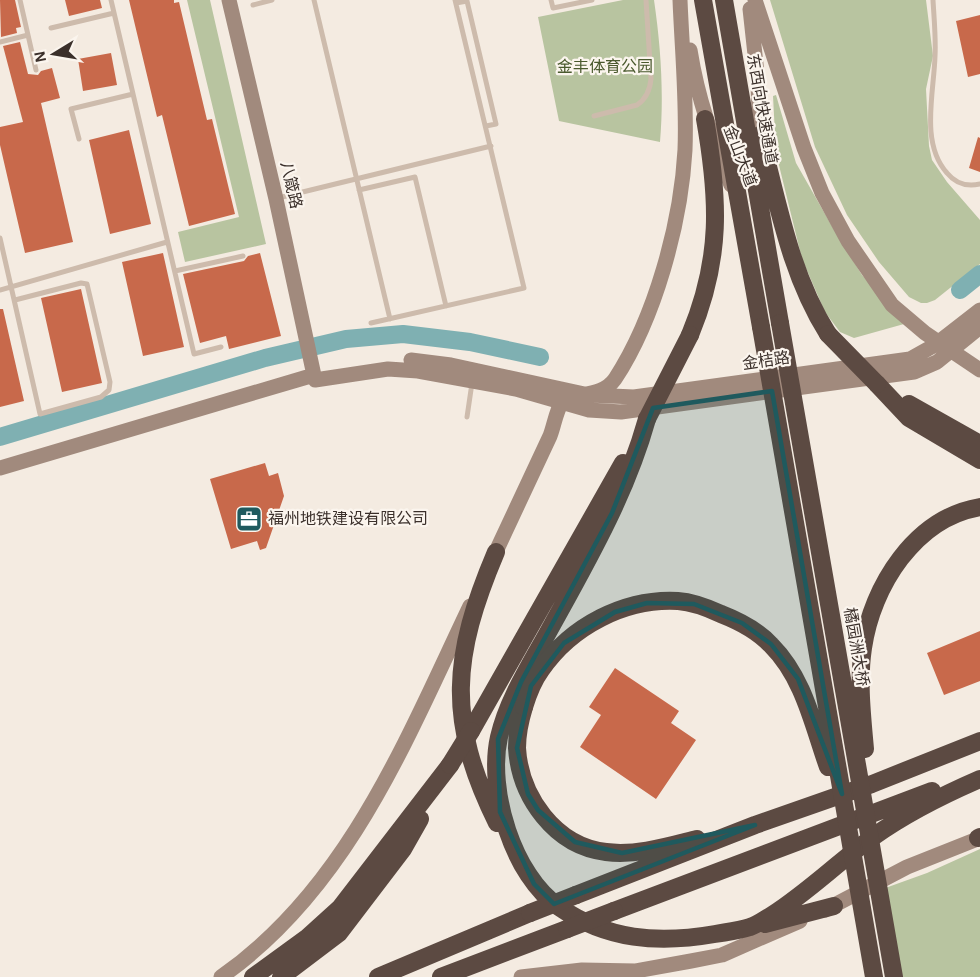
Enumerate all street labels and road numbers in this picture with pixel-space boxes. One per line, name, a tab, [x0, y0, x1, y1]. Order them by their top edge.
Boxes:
street label: 东西向快速通道	[744, 52, 781, 166]
street label: 金山大道	[721, 123, 760, 189]
street label: 八箴路	[278, 160, 305, 210]
street label: 金桔路	[741, 349, 791, 372]
street label: 橘园洲大桥	[841, 606, 872, 688]

